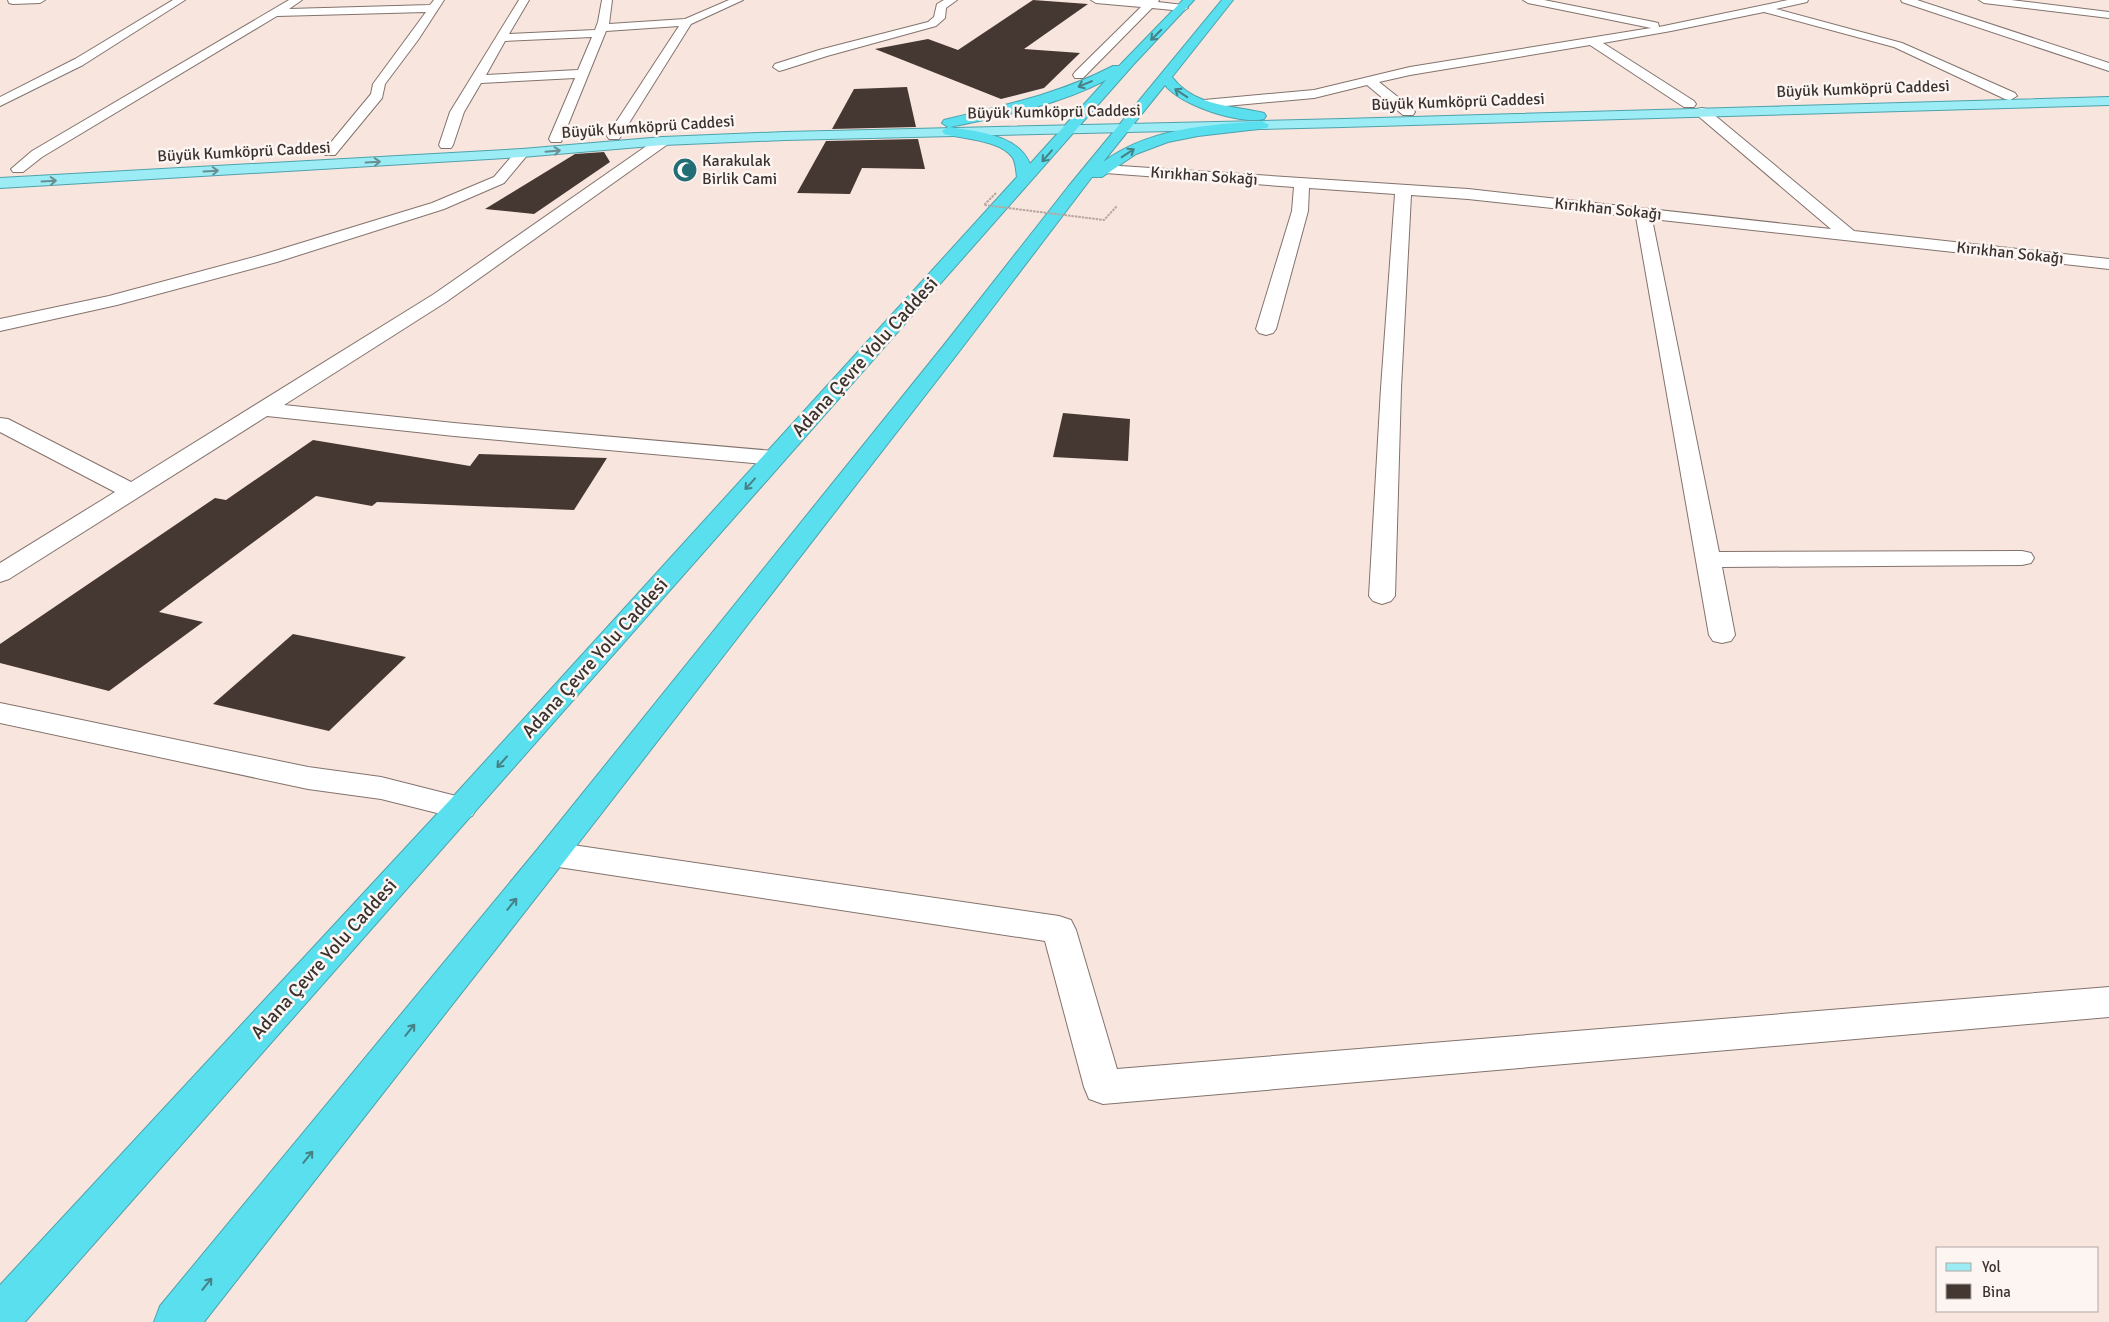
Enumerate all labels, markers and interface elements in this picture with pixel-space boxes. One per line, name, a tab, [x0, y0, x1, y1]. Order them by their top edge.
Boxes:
one-way arrow	[1150, 29, 1162, 41]
street label: Büyük Kumköprü Caddesi	[1776, 76, 1950, 102]
one-way arrow	[1078, 80, 1093, 90]
one-way arrow	[1174, 87, 1188, 98]
street label: Büyük Kumköprü Caddesi	[1371, 89, 1545, 115]
street label: Büyük Kumköprü Caddesi	[967, 100, 1141, 124]
street label: Büyük Kumköprü Caddesi	[561, 111, 735, 143]
street label: Büyük Kumköprü Caddesi	[157, 137, 331, 167]
one-way arrow	[544, 146, 560, 155]
one-way arrow	[1121, 148, 1135, 158]
one-way arrow	[1041, 149, 1053, 162]
place label: Karakulak Birlik Cami	[702, 151, 777, 189]
one-way arrow	[365, 157, 381, 166]
mosque icon: Karakulak Birlik Cami	[672, 157, 698, 183]
street label: Kırıkhan Sokağı	[1150, 162, 1258, 190]
one-way arrow	[203, 167, 219, 176]
one-way arrow	[40, 176, 56, 185]
street label: Kırıkhan Sokağı	[1553, 193, 1663, 225]
street label: Kırıkhan Sokağı	[1955, 237, 2065, 269]
street label: Adana Çevre Yolu Caddesi	[787, 272, 943, 442]
one-way arrow	[744, 478, 756, 491]
street label: Adana Çevre Yolu Caddesi	[517, 573, 673, 743]
one-way arrow	[496, 755, 508, 768]
street label: Adana Çevre Yolu Caddesi	[246, 874, 402, 1044]
one-way arrow	[506, 898, 517, 911]
one-way arrow	[405, 1024, 416, 1037]
one-way arrow	[303, 1151, 314, 1164]
legend	[1936, 1247, 2099, 1312]
text: Yol	[1982, 1258, 2001, 1276]
one-way arrow	[201, 1278, 212, 1291]
text: Bina	[1982, 1283, 2011, 1301]

